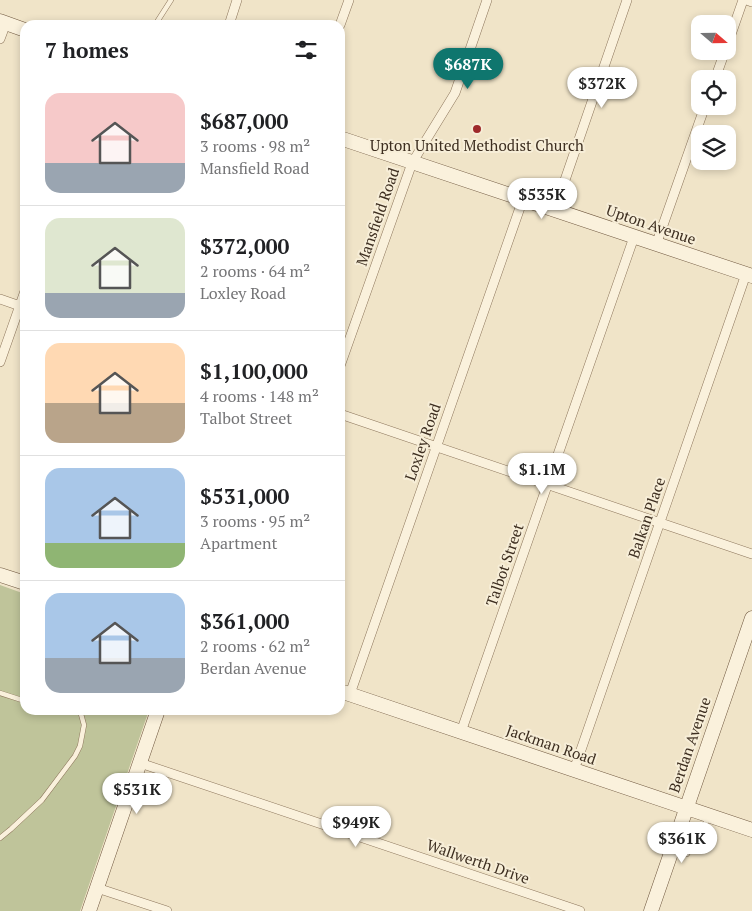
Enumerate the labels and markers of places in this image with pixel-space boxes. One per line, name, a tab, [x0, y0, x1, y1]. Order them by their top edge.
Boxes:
pin: $687K	[433, 48, 503, 90]
pin: $372K	[567, 66, 637, 109]
marker: Upton United Methodist Church	[471, 123, 483, 135]
place label: Upton United Methodist Church	[370, 135, 584, 155]
pin: $535K	[507, 178, 577, 220]
pin: $1.1M	[507, 452, 577, 495]
pin: $531K	[102, 772, 172, 815]
pin: $949K	[321, 806, 391, 848]
pin: $361K	[647, 822, 717, 864]

